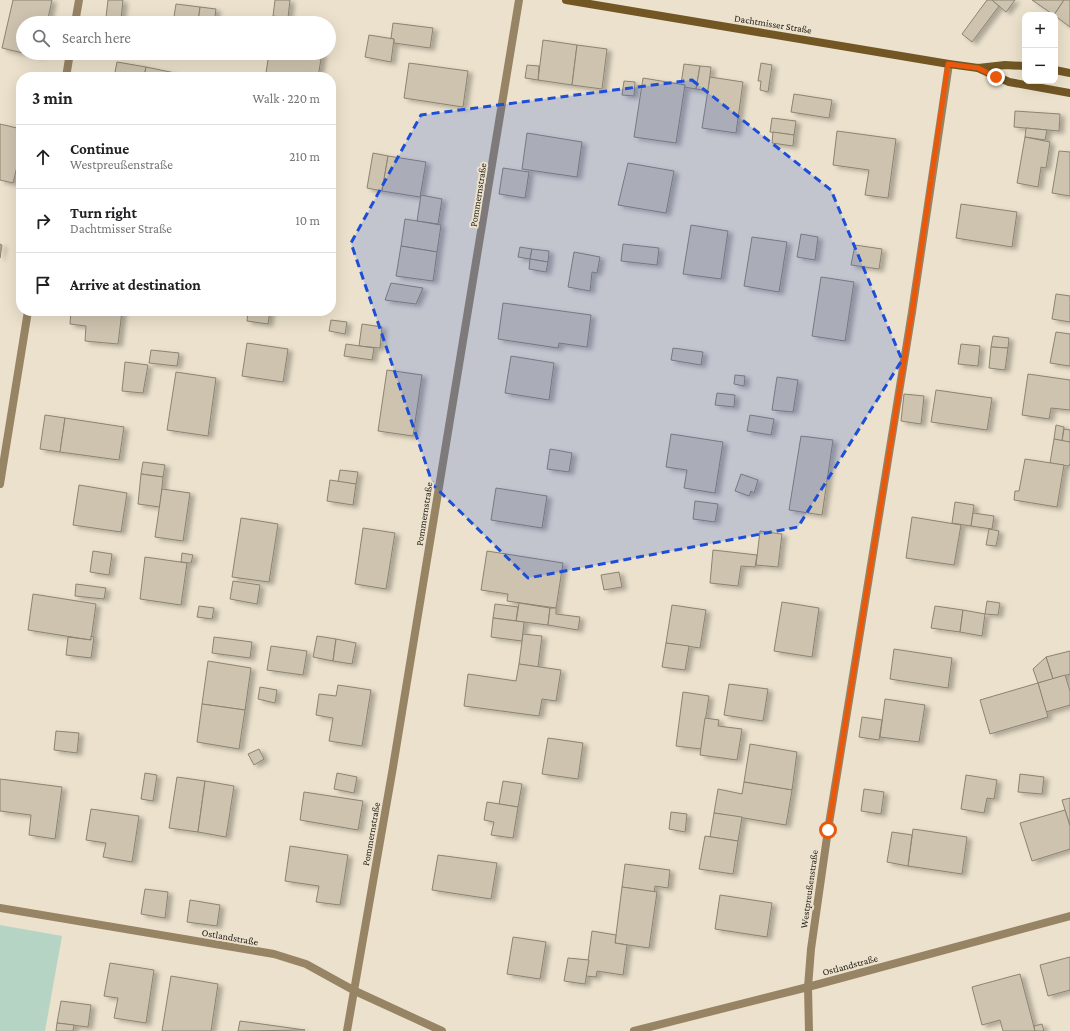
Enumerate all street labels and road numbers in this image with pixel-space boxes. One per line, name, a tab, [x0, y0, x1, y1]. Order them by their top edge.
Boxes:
street label: Dachtmisser Straße	[733, 12, 813, 36]
street label: Pommernstraße	[468, 162, 489, 228]
street label: Pommernstraße	[414, 481, 435, 547]
street label: Pommernstraße	[360, 801, 382, 867]
street label: Westpreußenstraße	[798, 848, 820, 929]
street label: Ostlandstraße	[201, 927, 260, 947]
street label: Ostlandstraße	[821, 952, 880, 978]

